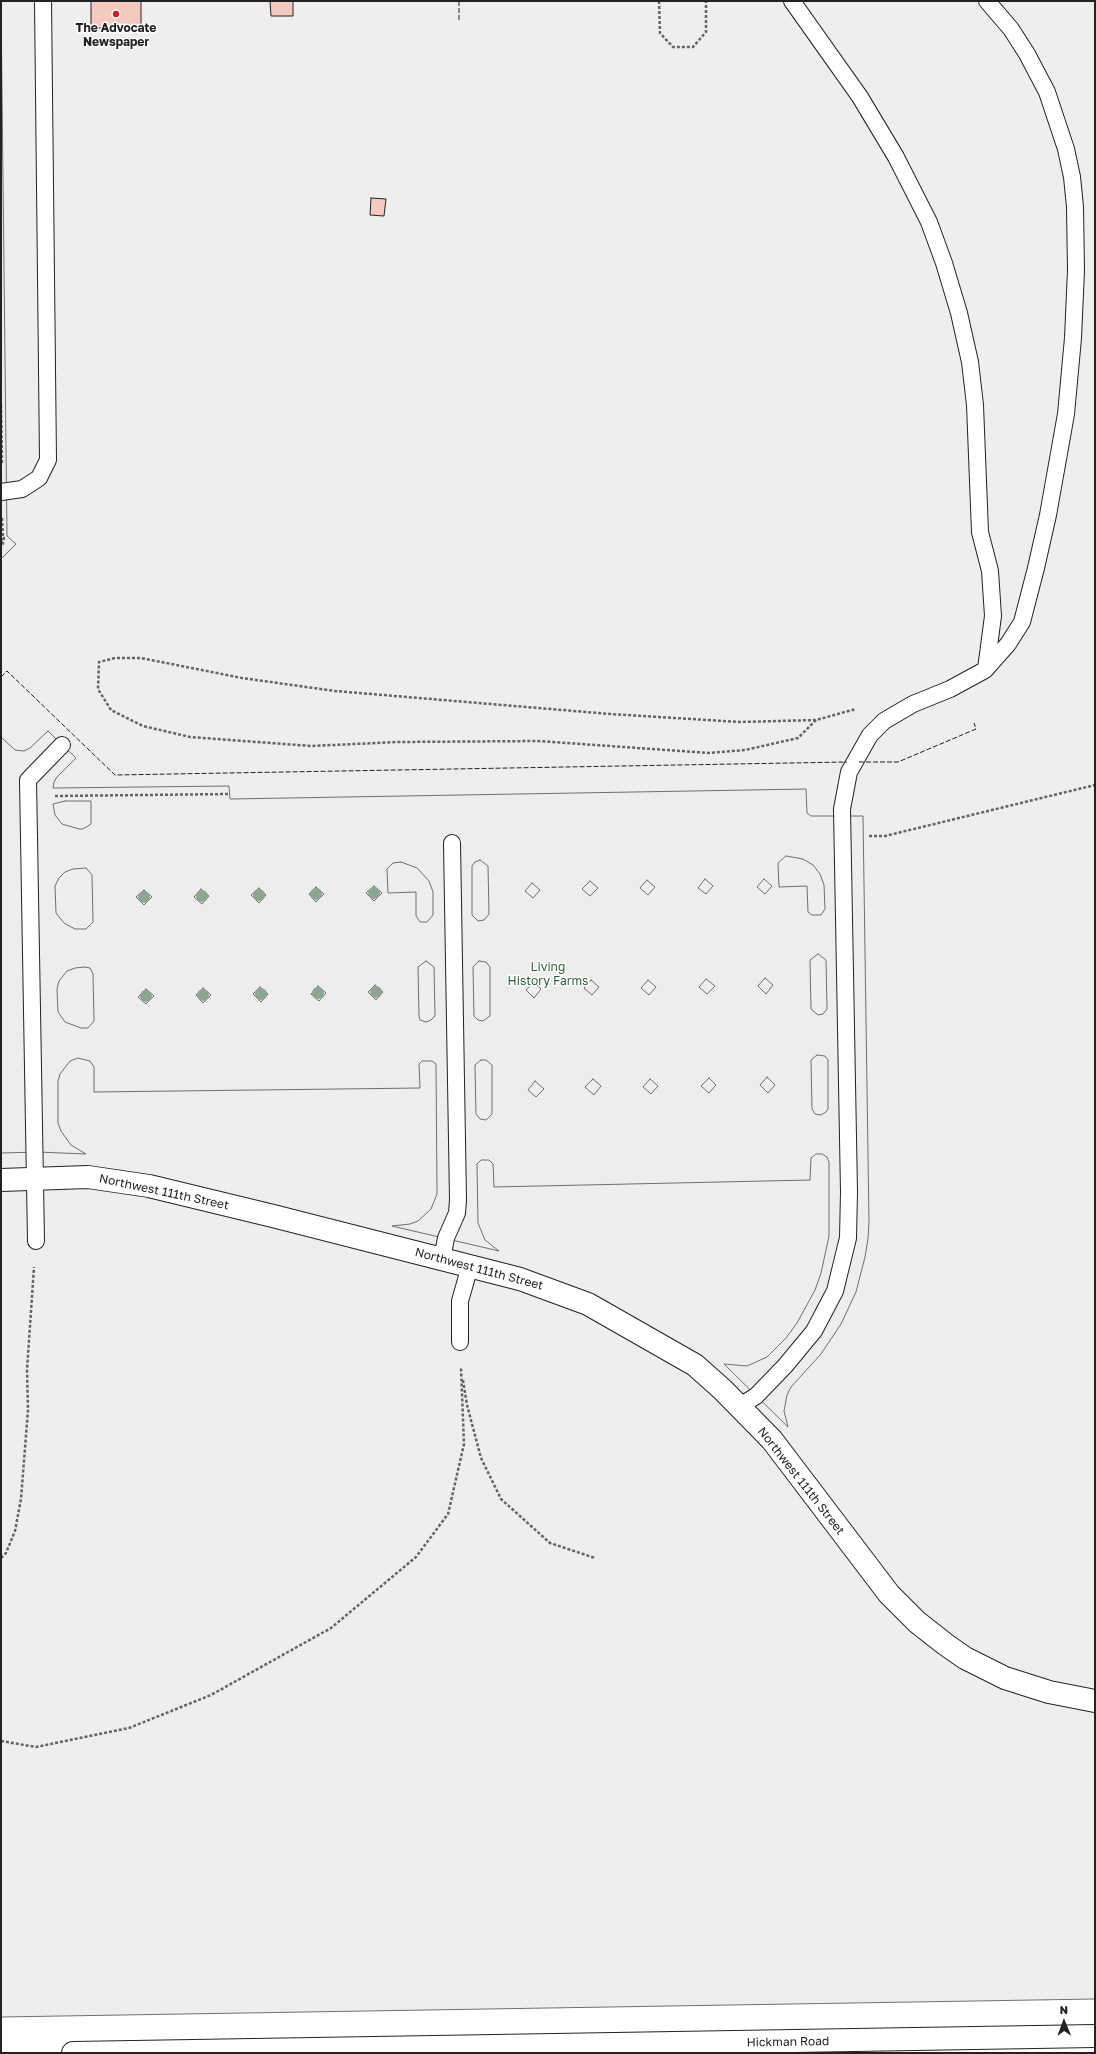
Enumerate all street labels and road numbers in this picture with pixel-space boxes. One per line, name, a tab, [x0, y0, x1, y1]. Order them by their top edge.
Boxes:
street label: Northwest 111th Street	[98, 1171, 230, 1213]
street label: Northwest 111th Street	[413, 1245, 545, 1293]
street label: Northwest 111th Street	[755, 1424, 847, 1538]
street label: Hickman Road	[746, 2034, 830, 2050]

